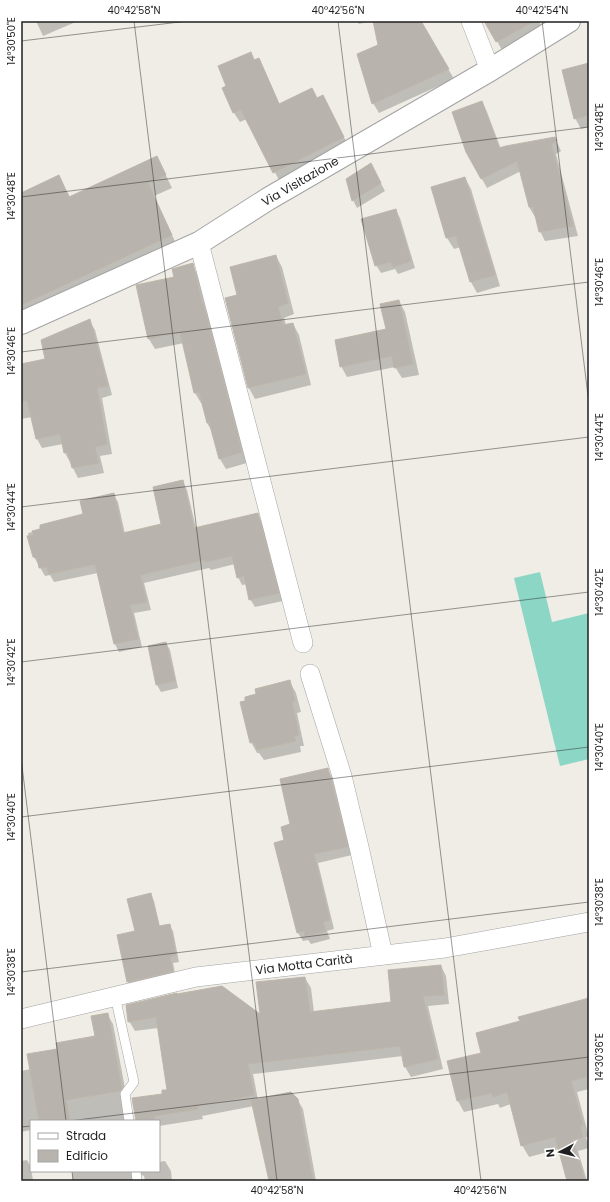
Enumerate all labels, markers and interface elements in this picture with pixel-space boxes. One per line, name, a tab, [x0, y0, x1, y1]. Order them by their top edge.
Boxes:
text: 40°42'58"N	[108, 3, 160, 18]
text: 40°42'56"N	[312, 3, 364, 18]
text: 40°42'54"N	[516, 3, 568, 18]
text: 14°30'50"E	[4, 17, 19, 65]
text: 14°30'48"E	[592, 103, 607, 151]
street label: Via Visitazione	[258, 152, 342, 210]
text: 14°30'48"E	[4, 172, 19, 220]
text: 14°30'46"E	[592, 258, 607, 306]
text: 14°30'46"E	[4, 327, 19, 375]
text: 14°30'44"E	[592, 413, 607, 461]
text: 14°30'44"E	[4, 483, 19, 531]
text: 14°30'42"E	[592, 568, 607, 616]
text: 14°30'42"E	[4, 638, 19, 686]
text: 14°30'40"E	[592, 723, 607, 771]
text: 14°30'40"E	[4, 793, 19, 841]
text: 14°30'38"E	[592, 878, 607, 926]
text: 14°30'38"E	[4, 948, 19, 996]
street label: Via Motta Carità	[254, 950, 354, 978]
text: 14°30'36"E	[592, 1033, 607, 1081]
legend	[30, 1120, 160, 1172]
text: Strada	[66, 1127, 106, 1144]
north arrow	[540, 1132, 580, 1172]
text: Edificio	[66, 1147, 108, 1164]
text: N	[542, 1148, 559, 1158]
text: 40°42'58"N	[251, 1183, 303, 1198]
text: 40°42'56"N	[454, 1183, 506, 1198]

